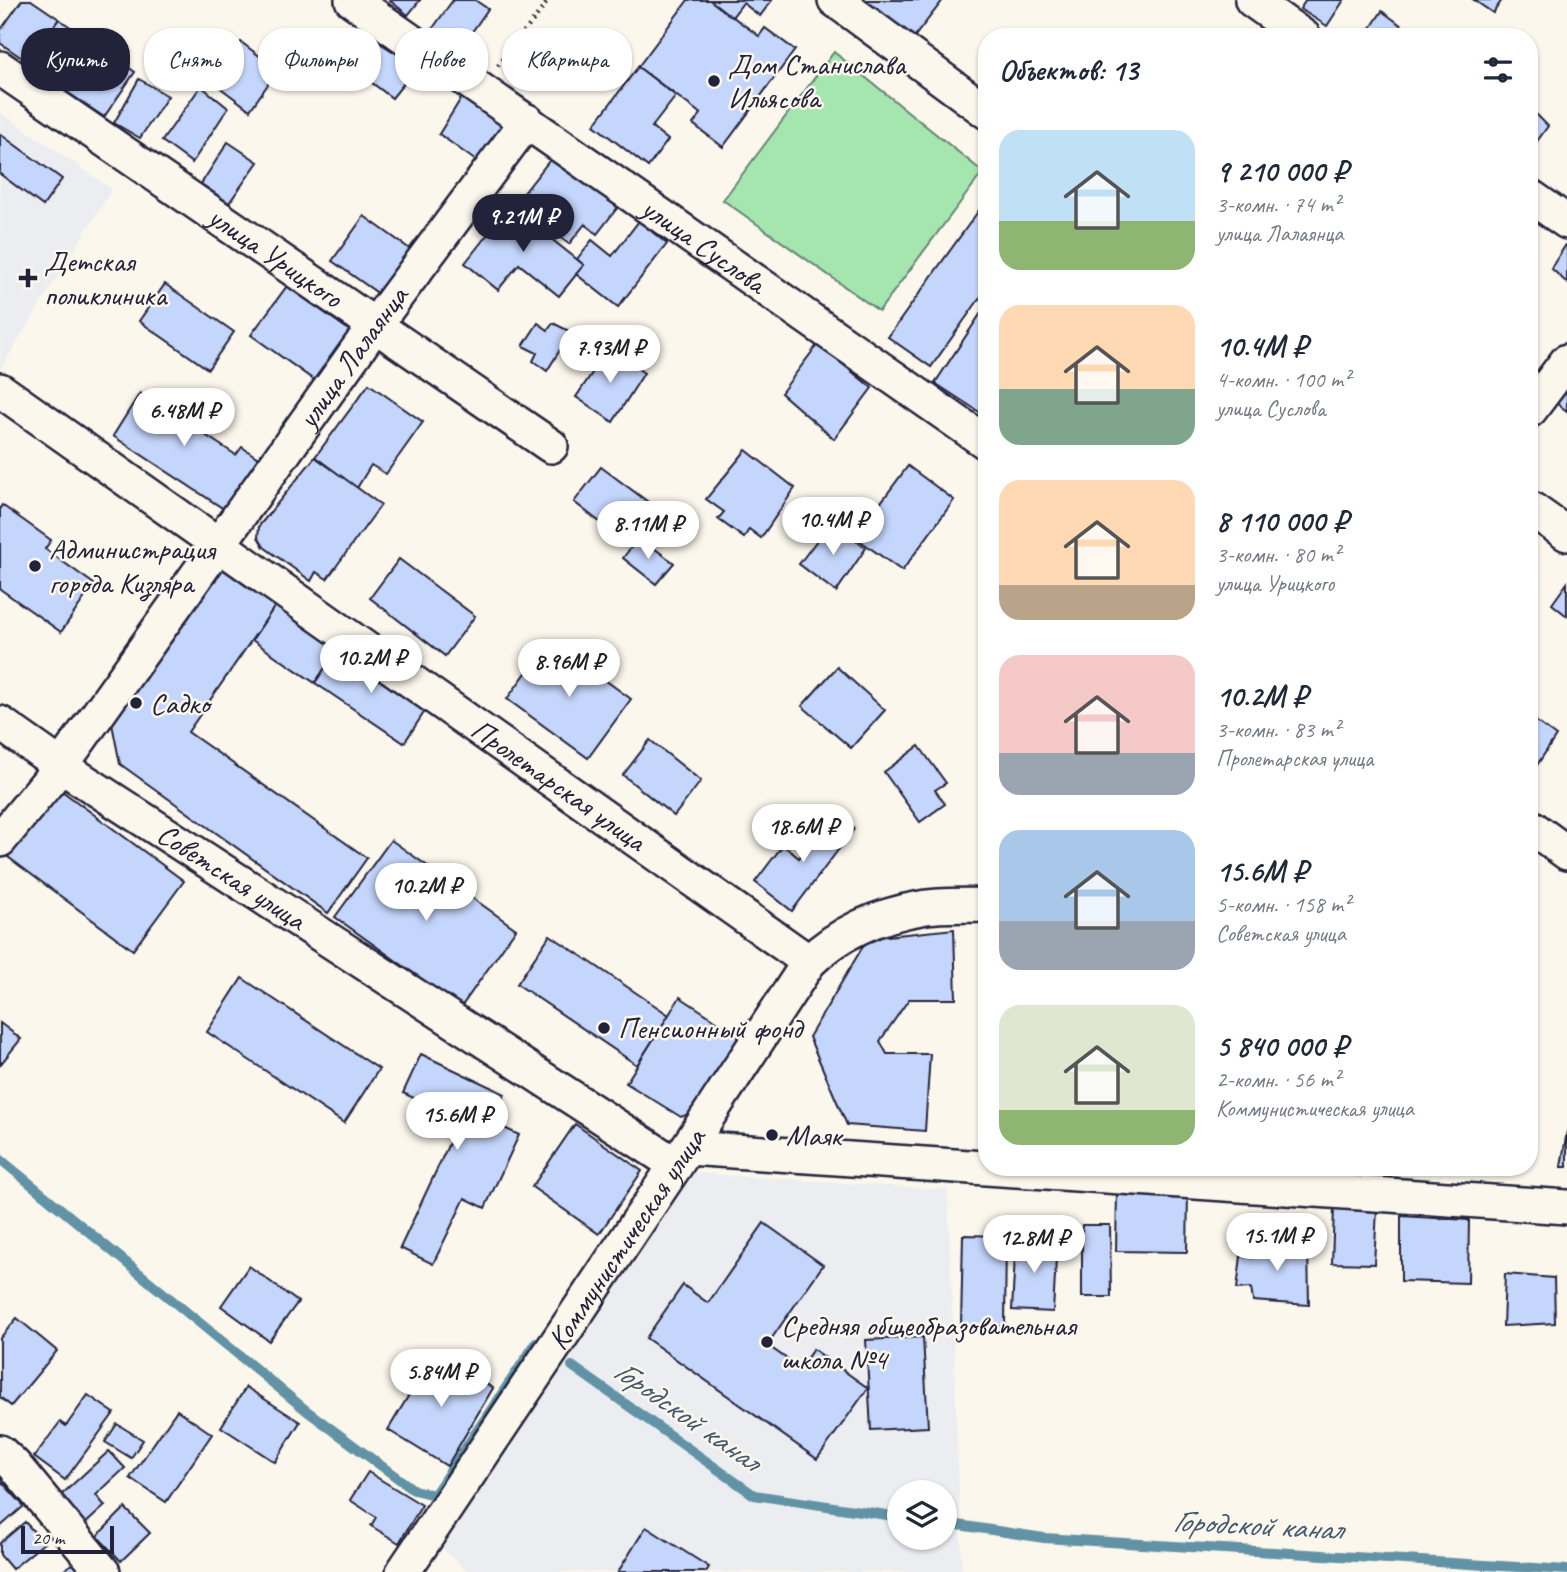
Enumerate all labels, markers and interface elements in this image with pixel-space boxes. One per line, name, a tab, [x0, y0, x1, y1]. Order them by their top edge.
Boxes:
chip: Купить	[21, 28, 130, 91]
chip: Снять	[144, 28, 244, 91]
chip: Фильтры	[258, 28, 381, 91]
chip: Новое	[395, 28, 488, 91]
chip: Квартира	[502, 28, 632, 91]
place label: Дом Станислава Ильясова	[728, 45, 907, 117]
text: Объектов: 13	[999, 51, 1138, 89]
icon: filters	[1479, 51, 1517, 89]
marker: Дом Станислава Ильясова	[706, 73, 722, 89]
text: 9 210 000 ₽	[1216, 152, 1347, 190]
icon: home	[1055, 158, 1139, 242]
street label: улица Суслова	[633, 188, 775, 303]
text: 3-комн. · 74 m²	[1216, 190, 1340, 219]
pin: 9.21M ₽	[458, 194, 588, 254]
street label: улица Урицкого	[199, 196, 351, 317]
text: 9.21M ₽	[488, 202, 558, 231]
text: улица Лалаянца	[1216, 219, 1343, 248]
place label: Детская поликлиника	[44, 242, 168, 314]
marker: Детская поликлиника	[18, 268, 38, 288]
street label: улица Лалаянца	[287, 277, 418, 437]
pin: 7.93M ₽	[545, 326, 675, 385]
text: 10.4M ₽	[1216, 327, 1307, 365]
text: 7.93M ₽	[575, 333, 645, 362]
icon: home	[1055, 333, 1139, 417]
text: 4-комн. · 100 m²	[1216, 365, 1350, 394]
pin: 6.48M ₽	[119, 388, 249, 448]
text: улица Суслова	[1216, 394, 1325, 423]
text: 6.48M ₽	[149, 396, 219, 425]
pin: 10.4M ₽	[768, 498, 898, 557]
pin: 8.11M ₽	[583, 502, 713, 561]
text: 8 110 000 ₽	[1216, 502, 1348, 540]
text: 10.4M ₽	[798, 505, 868, 534]
icon: home	[1055, 508, 1139, 592]
text: 8.11M ₽	[613, 509, 683, 538]
place label: Администрация города Кизляра	[49, 530, 217, 602]
text: 3-комн. · 80 m²	[1216, 540, 1340, 569]
marker: Администрация города Кизляра	[27, 558, 43, 574]
text: улица Урицкого	[1216, 569, 1334, 598]
pin: 10.2M ₽	[306, 636, 436, 695]
pin: 8.96M ₽	[504, 640, 634, 699]
text: 10.2M ₽	[336, 643, 406, 672]
text: 8.96M ₽	[534, 647, 604, 676]
text: 10.2M ₽	[1216, 677, 1307, 715]
icon: home	[1055, 683, 1139, 767]
place label: Садко	[150, 684, 213, 722]
marker: Садко	[128, 695, 144, 711]
street label: Пролетарская улица	[464, 710, 655, 861]
text: 3-комн. · 83 m²	[1216, 715, 1340, 744]
text: Пролетарская улица	[1216, 744, 1373, 773]
pin: 18.6M ₽	[738, 804, 868, 864]
text: 18.6M ₽	[768, 812, 838, 841]
street label: Советская улица	[150, 815, 315, 940]
text: 15.6M ₽	[1216, 852, 1307, 890]
icon: home	[1055, 858, 1139, 942]
pin: 10.2M ₽	[361, 864, 491, 923]
text: 10.2M ₽	[391, 871, 461, 900]
text: 5-комн. · 158 m²	[1216, 890, 1350, 919]
text: Советская улица	[1216, 919, 1346, 948]
place label: Пенсионный фонд	[618, 1009, 805, 1047]
marker: Пенсионный фонд	[596, 1020, 612, 1036]
text: 5 840 000 ₽	[1216, 1027, 1347, 1065]
icon: home	[1055, 1033, 1139, 1117]
text: 2-комн. · 56 m²	[1216, 1065, 1340, 1094]
pin: 15.6M ₽	[392, 1092, 522, 1152]
text: Коммунистическая улица	[1216, 1094, 1414, 1123]
text: 15.6M ₽	[422, 1100, 492, 1129]
place label: Маяк	[786, 1116, 844, 1154]
street label: Коммунистическая улица	[539, 1119, 715, 1357]
marker: Маяк	[764, 1127, 780, 1143]
pin: 15.1M ₽	[1212, 1214, 1342, 1273]
pin: 12.8M ₽	[969, 1216, 1099, 1275]
text: 15.1M ₽	[1242, 1221, 1312, 1250]
text: 12.8M ₽	[999, 1223, 1069, 1252]
place label: Средняя общеобразовательная школа №4	[781, 1306, 1078, 1378]
marker: Средняя общеобразовательная школа №4	[759, 1334, 775, 1350]
pin: 5.84M ₽	[376, 1350, 506, 1409]
water label: Городской канал	[606, 1350, 772, 1483]
text: 5.84M ₽	[406, 1357, 476, 1386]
map controls	[887, 1480, 957, 1550]
button: layers	[887, 1480, 957, 1550]
water label: Городской канал	[1172, 1500, 1347, 1550]
scale bar	[21, 1523, 114, 1555]
text: 20 m	[32, 1526, 64, 1550]

